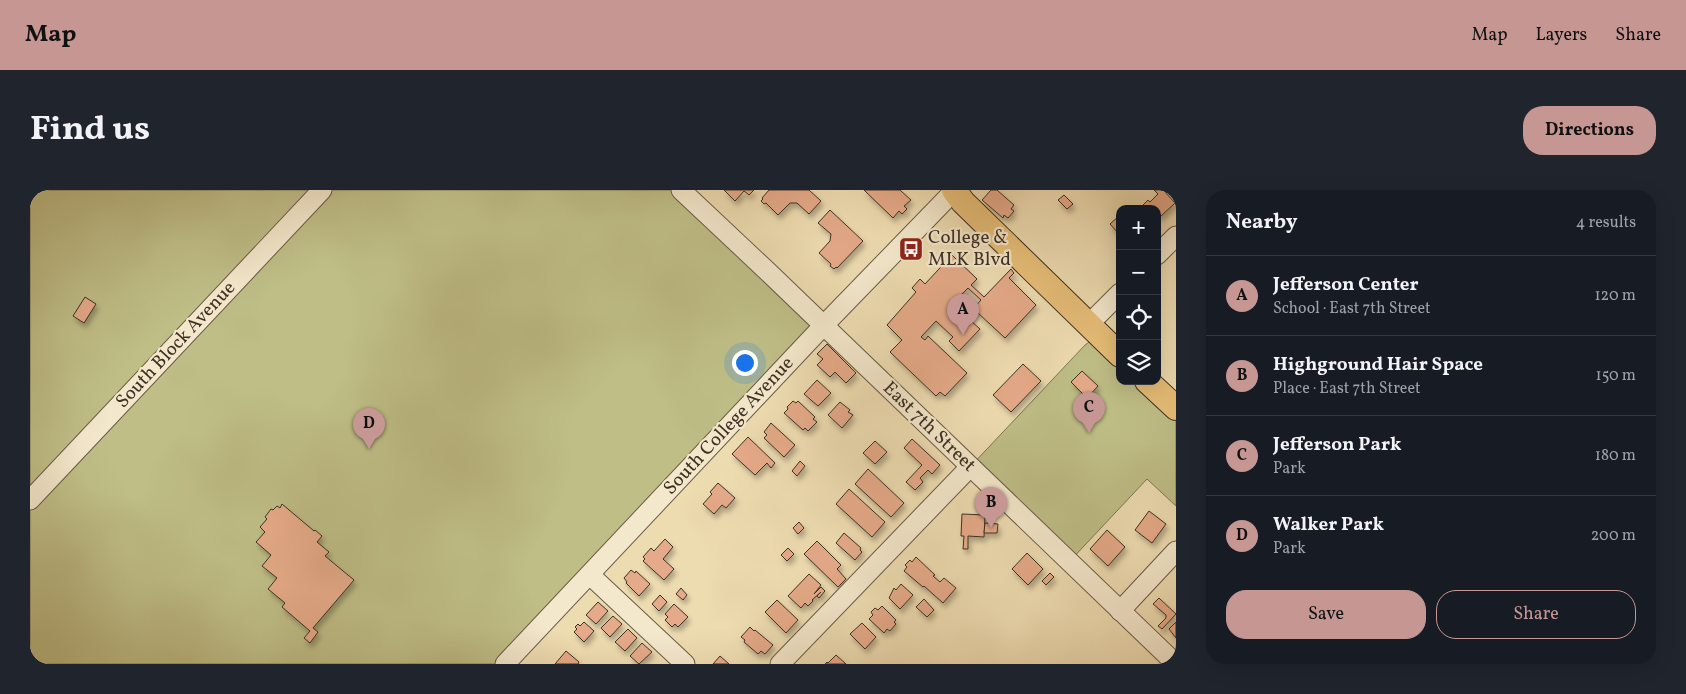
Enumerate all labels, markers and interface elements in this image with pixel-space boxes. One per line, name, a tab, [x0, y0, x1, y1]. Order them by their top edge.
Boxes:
text: Map	[25, 18, 76, 52]
text: Map	[1471, 23, 1507, 48]
text: Layers	[1535, 23, 1587, 48]
text: Share	[1615, 23, 1661, 48]
text: Find us	[30, 106, 150, 154]
button: Directions	[1523, 106, 1656, 155]
map controls	[1116, 205, 1161, 385]
button: +	[1116, 205, 1161, 250]
text: Nearby	[1226, 208, 1297, 237]
text: 4 results	[1576, 212, 1636, 234]
place label: College & MLK Blvd	[928, 225, 1011, 273]
bus stop icon: College & MLK Blvd	[898, 236, 924, 262]
button: −	[1116, 250, 1161, 295]
text: Jefferson Center	[1273, 272, 1418, 298]
street label: South Block Avenue	[110, 276, 242, 414]
text: A	[1236, 285, 1248, 307]
text: 120 m	[1594, 285, 1636, 307]
pin: A	[947, 294, 979, 335]
button: locate	[1116, 295, 1161, 340]
text: School · East 7th Street	[1273, 298, 1431, 320]
button: layers	[1116, 340, 1161, 385]
your location	[732, 350, 758, 376]
street label: South College Avenue	[658, 351, 800, 501]
text: Highground Hair Space	[1273, 352, 1483, 378]
text: B	[1237, 365, 1247, 387]
text: 150 m	[1595, 365, 1636, 387]
street label: East 7th Street	[877, 376, 982, 478]
text: Place · East 7th Street	[1273, 378, 1421, 400]
pin: C	[1073, 392, 1105, 433]
pin: D	[353, 408, 385, 449]
text: Jefferson Park	[1273, 432, 1401, 458]
text: C	[1237, 445, 1247, 467]
text: 180 m	[1595, 445, 1636, 467]
text: Park	[1273, 458, 1306, 480]
pin: B	[975, 487, 1007, 528]
text: Walker Park	[1273, 512, 1384, 538]
text: D	[1236, 525, 1248, 547]
text: 200 m	[1591, 525, 1636, 547]
text: Park	[1273, 538, 1306, 560]
button: Save	[1226, 590, 1426, 639]
button: Share	[1436, 590, 1636, 639]

